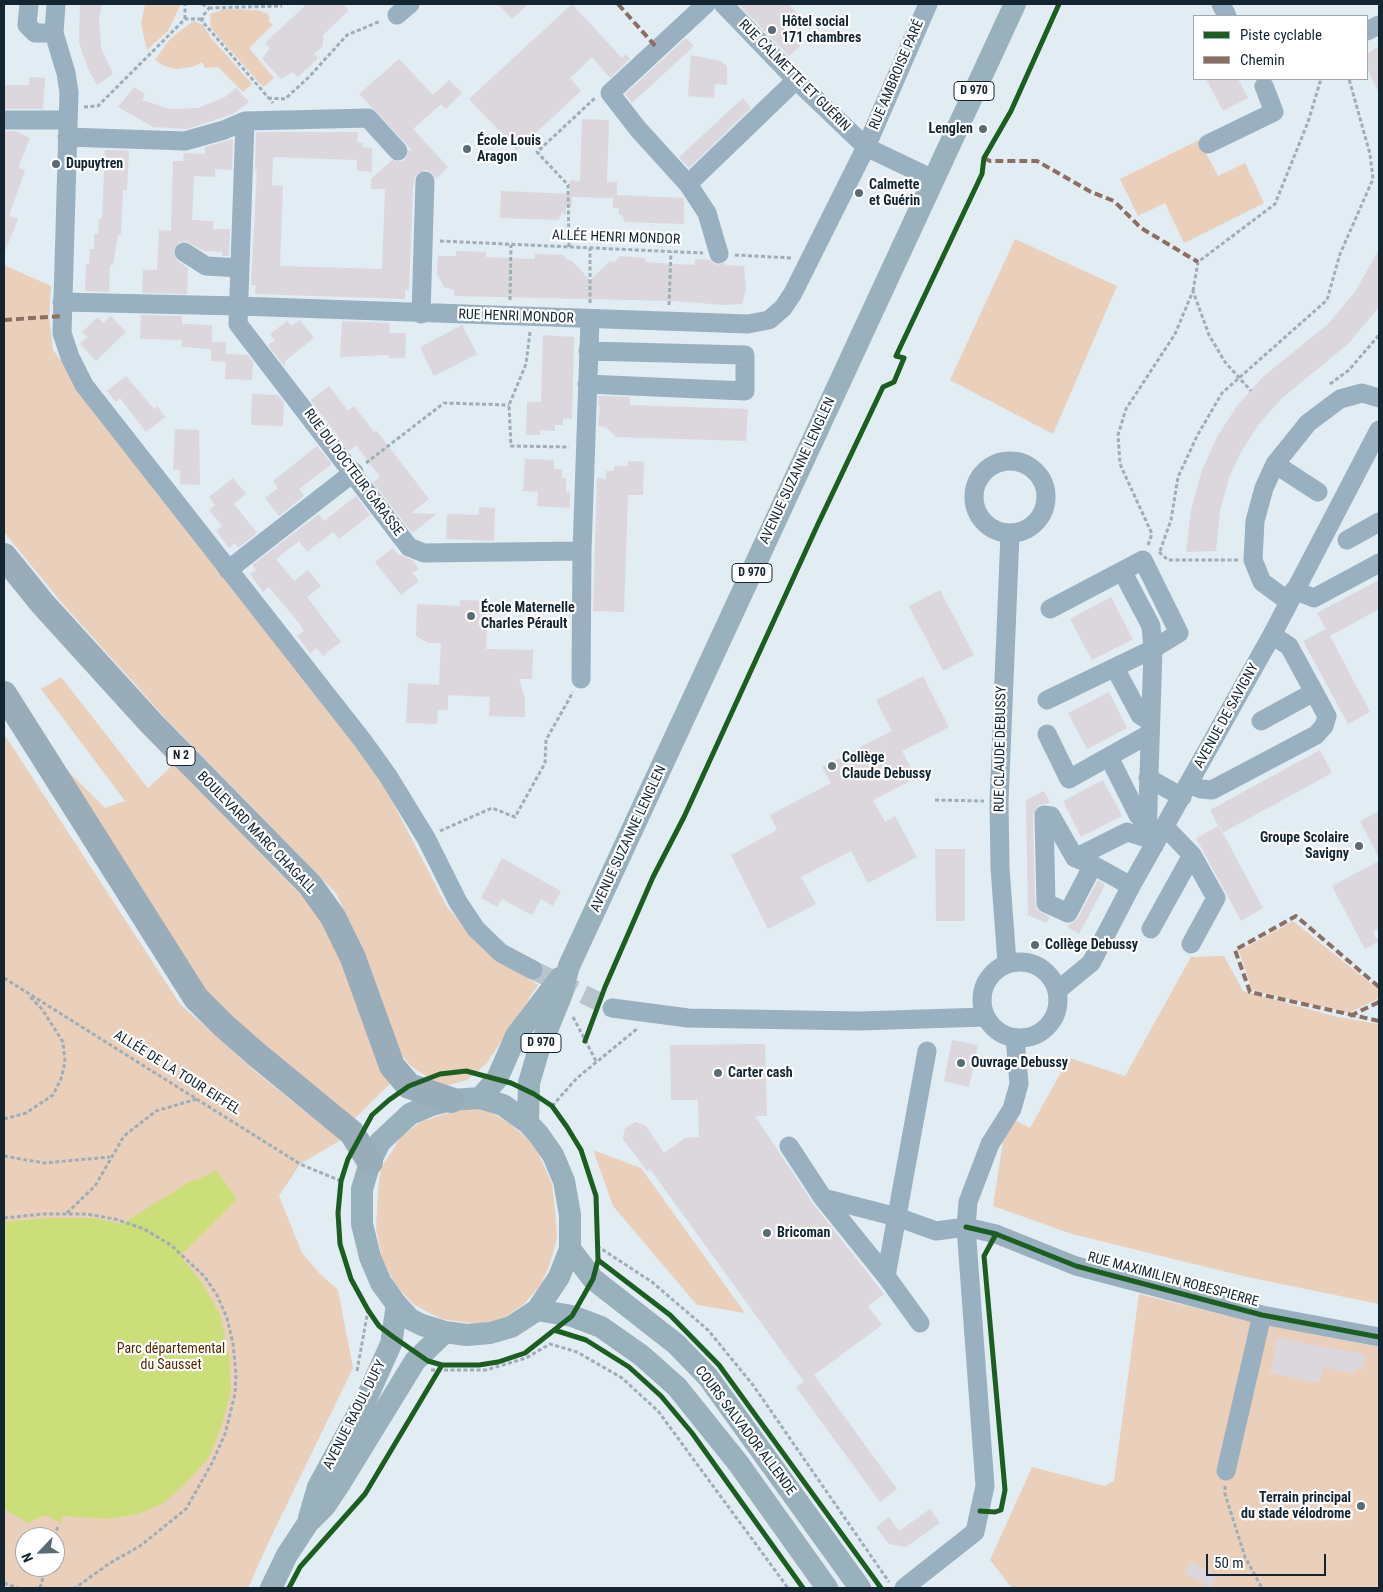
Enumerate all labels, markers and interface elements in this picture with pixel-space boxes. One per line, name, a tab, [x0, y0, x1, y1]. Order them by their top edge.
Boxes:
place label: Hôtel social 171 chambres	[782, 14, 861, 46]
legend	[1193, 15, 1368, 80]
street label: RUE CALMETTE ET GUÉRIN	[735, 17, 853, 135]
street label: RUE AMBROISE PARÉ	[866, 17, 928, 133]
marker: Hôtel social 171 chambres	[766, 24, 778, 36]
text: Piste cyclable	[1240, 26, 1322, 44]
text: Chemin	[1240, 51, 1285, 69]
road number: D 970	[954, 82, 994, 100]
place label: Lenglen	[929, 121, 973, 137]
marker: Lenglen	[977, 123, 989, 135]
place label: École Louis Aragon	[477, 133, 541, 166]
marker: École Louis Aragon	[461, 143, 473, 155]
place label: Dupuytren	[66, 156, 123, 172]
marker: Dupuytren	[50, 158, 62, 170]
place label: Calmette et Guérin	[869, 177, 920, 210]
marker: Calmette et Guérin	[853, 187, 865, 199]
street label: ALLÉE HENRI MONDOR	[552, 227, 680, 249]
street label: RUE HENRI MONDOR	[458, 307, 574, 327]
street label: AVENUE SUZANNE LENGLEN	[757, 395, 839, 547]
street label: RUE DU DOCTEUR GARASSE	[300, 406, 406, 540]
road number: D 970	[732, 564, 772, 582]
place label: École Maternelle Charles Pérault	[481, 600, 575, 632]
marker: École Maternelle Charles Pérault	[465, 610, 477, 622]
street label: AVENUE DE SAVIGNY	[1191, 661, 1263, 771]
street label: RUE CLAUDE DEBUSSY	[991, 686, 1011, 812]
road number: N 2	[167, 746, 195, 766]
place label: Collège Claude Debussy	[842, 750, 931, 782]
marker: Collège Claude Debussy	[826, 760, 838, 772]
street label: AVENUE SUZANNE LENGLEN	[588, 763, 670, 915]
street label: BOULEVARD MARC CHAGALL	[193, 768, 319, 898]
place label: Groupe Scolaire Savigny	[1260, 830, 1349, 862]
marker: Groupe Scolaire Savigny	[1353, 840, 1365, 852]
place label: Collège Debussy	[1045, 937, 1138, 953]
marker: Collège Debussy	[1029, 939, 1041, 951]
street label: ALLÉE DE LA TOUR EIFFEL	[111, 1027, 243, 1119]
road number: D 970	[521, 1034, 561, 1052]
place label: Ouvrage Debussy	[971, 1055, 1068, 1071]
marker: Ouvrage Debussy	[955, 1057, 967, 1069]
place label: Carter cash	[728, 1065, 793, 1081]
marker: Carter cash	[712, 1067, 724, 1079]
place label: Bricoman	[777, 1225, 830, 1241]
marker: Bricoman	[761, 1227, 773, 1239]
street label: RUE MAXIMILIEN ROBESPIERRE	[1086, 1249, 1260, 1311]
park label: Parc départemental du Sausset	[117, 1341, 225, 1374]
street label: AVENUE RAOUL DUFY	[320, 1358, 390, 1472]
street label: COURS SALVADOR ALLENDE	[691, 1363, 799, 1499]
place label: Terrain principal du stade vélodrome	[1241, 1490, 1351, 1522]
marker: Terrain principal du stade vélodrome	[1355, 1500, 1367, 1512]
north arrow	[15, 1527, 65, 1577]
scale bar	[1208, 1544, 1328, 1576]
text: N	[18, 1551, 36, 1565]
text: 50 m	[1214, 1554, 1244, 1572]

